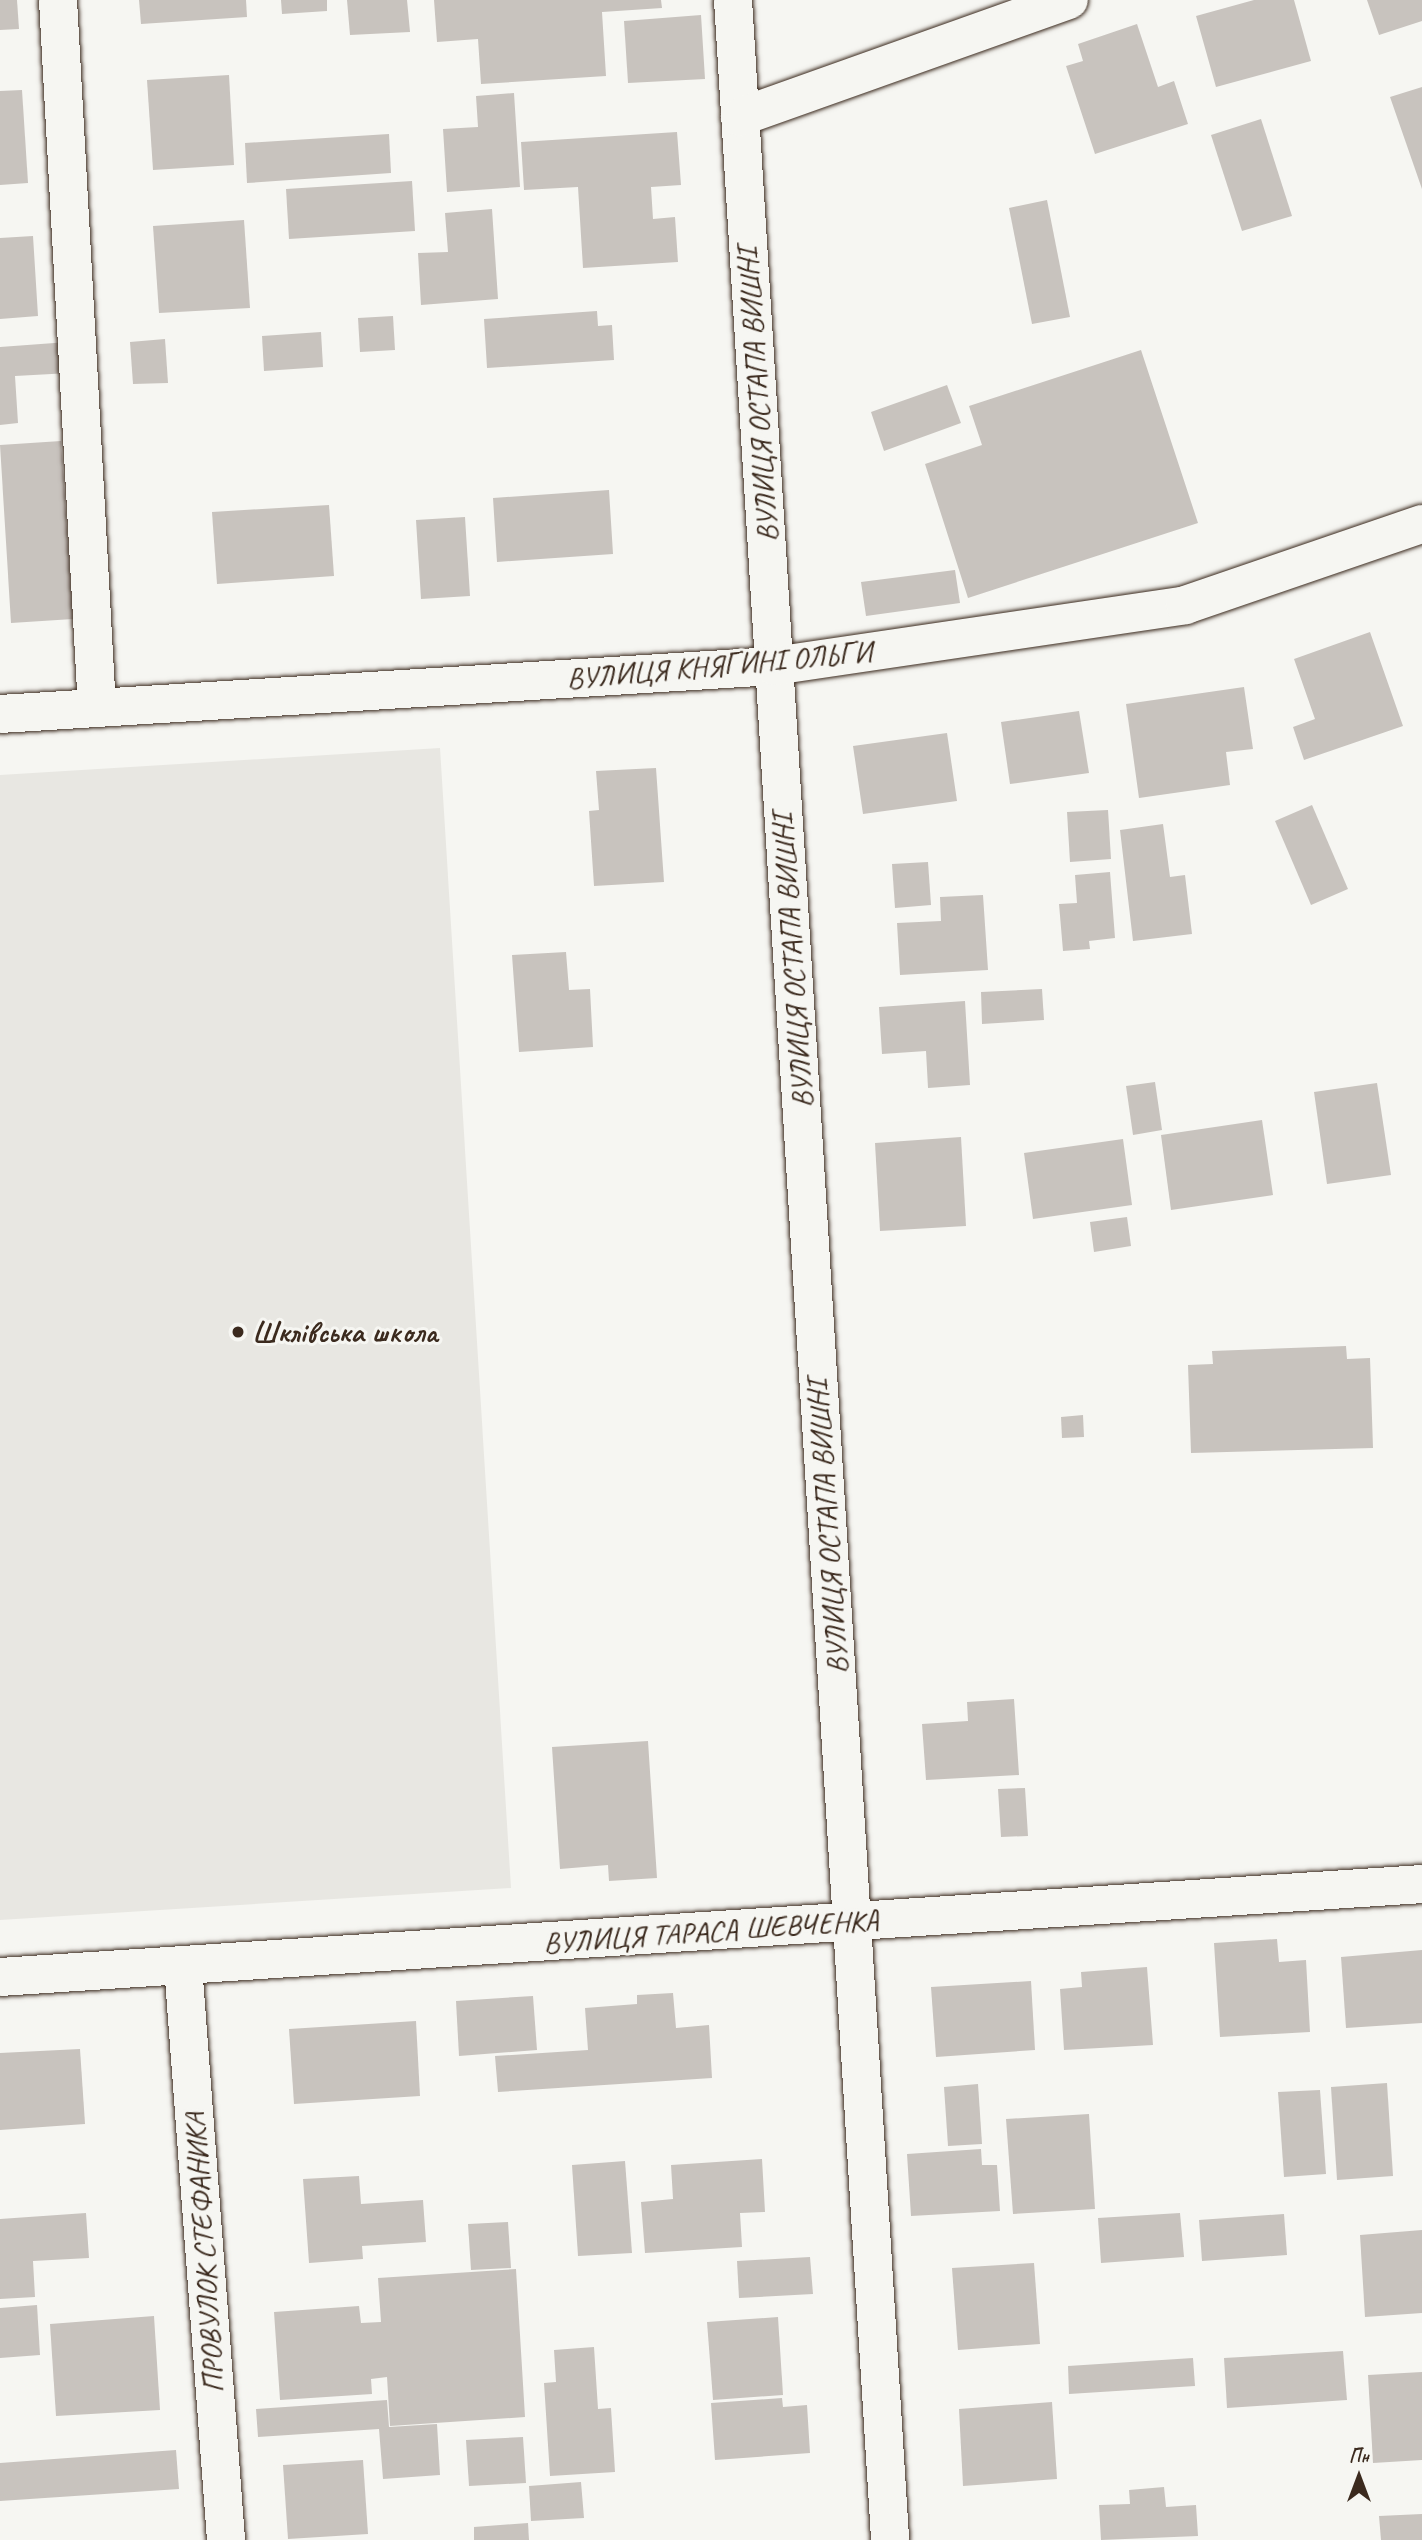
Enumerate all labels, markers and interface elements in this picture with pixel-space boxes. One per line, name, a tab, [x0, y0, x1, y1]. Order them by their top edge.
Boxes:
street label: ВУЛИЦЯ ОСТАПА ВИШНІ	[729, 247, 785, 543]
street label: ВУЛИЦЯ КНЯГИНІ ОЛЬГИ	[565, 634, 873, 696]
street label: ВУЛИЦЯ ОСТАПА ВИШНІ	[764, 813, 820, 1109]
place label: Шклівська школа	[252, 1314, 435, 1350]
marker: Шклівська школа	[230, 1324, 246, 1340]
street label: ВУЛИЦЯ ОСТАПА ВИШНІ	[799, 1379, 855, 1675]
street label: ВУЛИЦЯ ТАРАСА ШЕВЧЕНКА	[542, 1901, 880, 1961]
street label: ПРОВУЛОК СТЕФАНИКА	[176, 2111, 232, 2395]
north arrow	[1324, 2442, 1394, 2512]
text: Пн	[1349, 2444, 1369, 2468]

